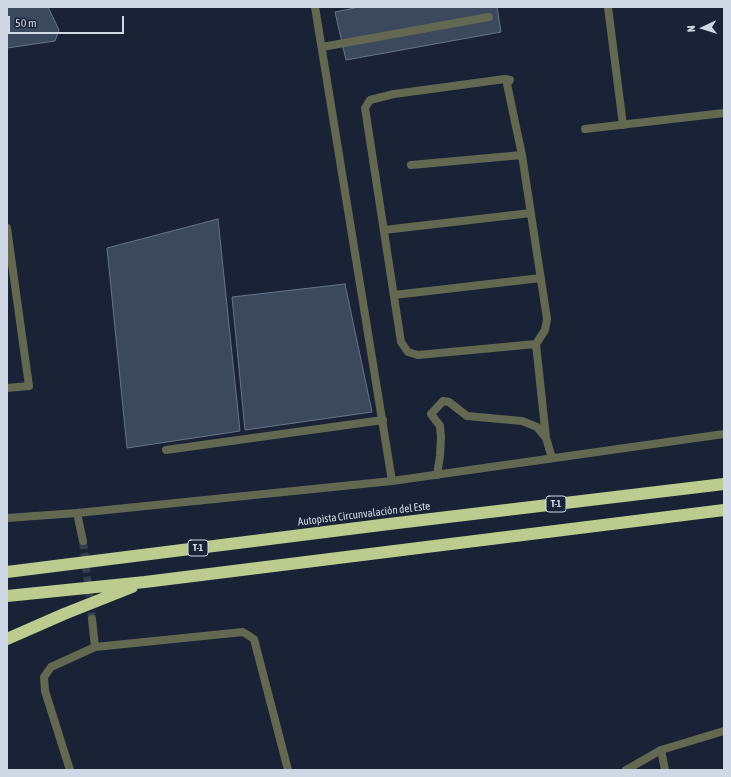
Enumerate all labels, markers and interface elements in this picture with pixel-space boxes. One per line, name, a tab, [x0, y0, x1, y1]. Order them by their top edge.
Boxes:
scale bar	[10, 8, 126, 34]
north arrow	[683, 8, 723, 48]
text: 50 m	[15, 16, 37, 30]
text: N	[685, 25, 697, 32]
road number: T-1	[546, 496, 566, 512]
street label: Autopista Circunvalación del Este	[297, 499, 431, 529]
road number: T-1	[188, 540, 208, 556]

